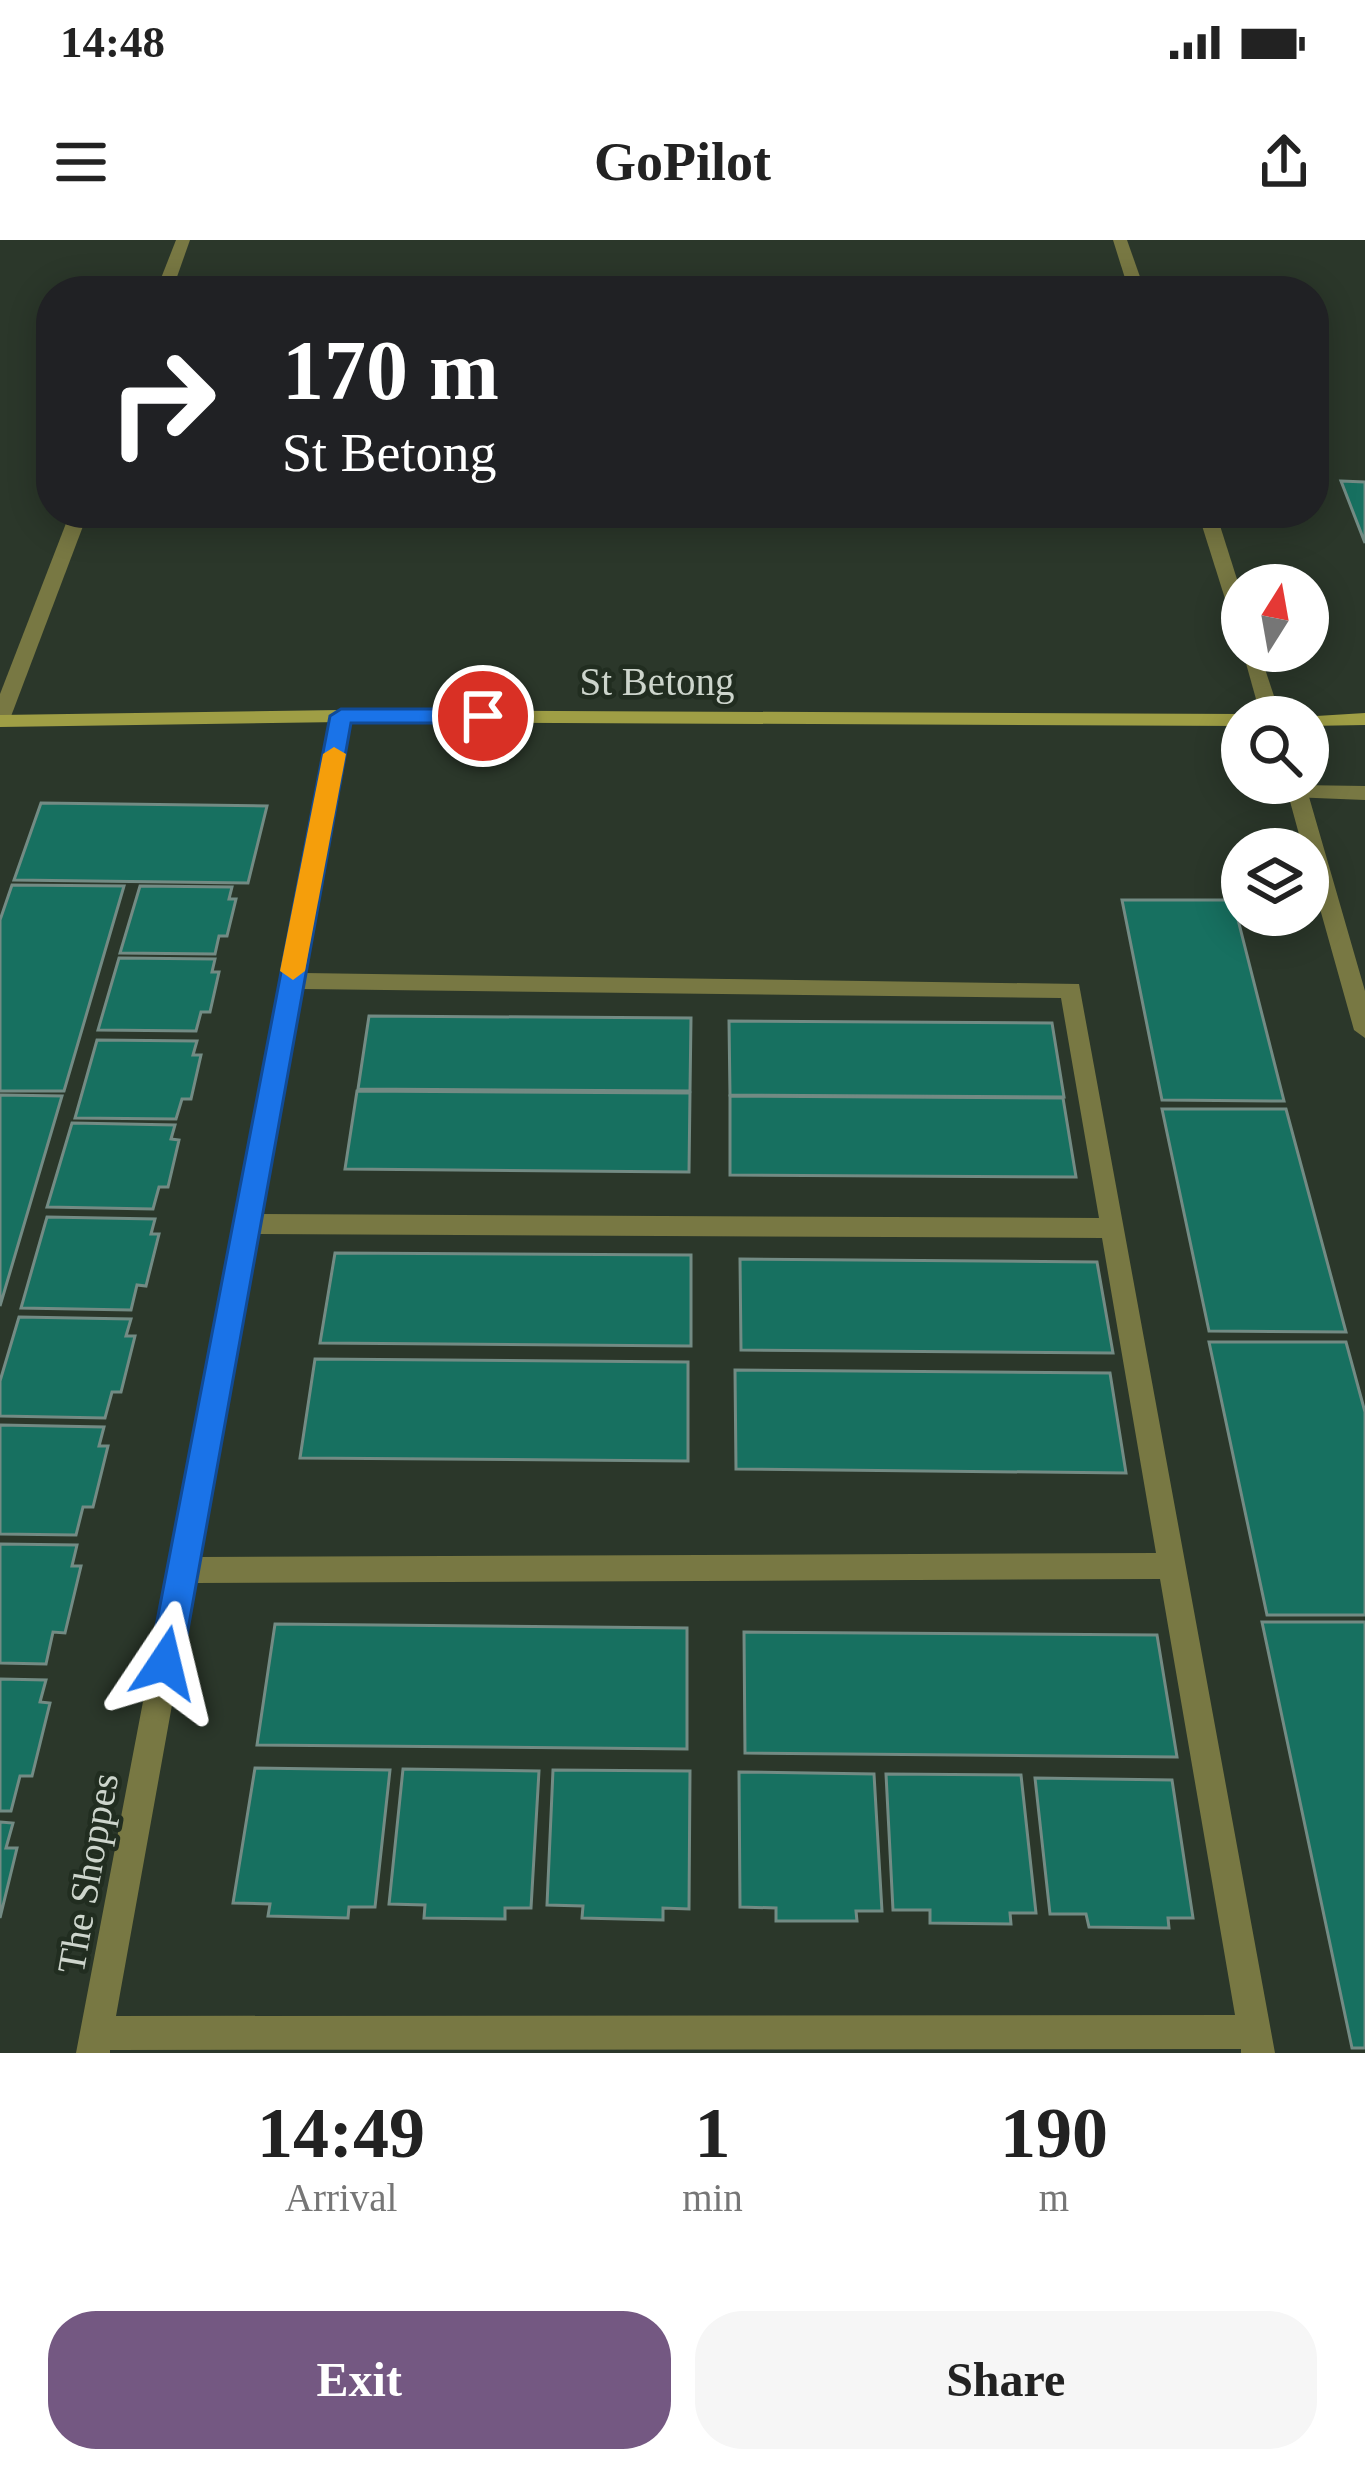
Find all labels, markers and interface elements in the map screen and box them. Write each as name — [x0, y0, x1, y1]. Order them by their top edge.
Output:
text: 14:48 — [60, 17, 165, 67]
icon: menu — [48, 129, 114, 195]
icon: share — [1251, 129, 1317, 195]
text: GoPilot — [594, 132, 771, 192]
icon: right — [84, 324, 240, 480]
text: 170 m — [282, 324, 499, 417]
text: St Betong — [282, 423, 497, 483]
north arrow — [1221, 564, 1329, 672]
map controls — [1221, 564, 1329, 936]
street label: St Betong — [580, 660, 734, 704]
pin — [432, 665, 534, 767]
icon: arrive — [450, 683, 516, 749]
button: search — [1221, 696, 1329, 804]
button: layers — [1221, 828, 1329, 936]
position arrow — [102, 1600, 228, 1726]
street label: The Shoppes — [49, 1770, 127, 1977]
text: 14:49 — [257, 2093, 425, 2173]
text: 1 — [694, 2093, 730, 2173]
text: 190 — [1000, 2093, 1108, 2173]
text: Arrival — [285, 2176, 397, 2219]
text: min — [682, 2176, 743, 2219]
text: m — [1039, 2176, 1069, 2219]
button: Exit — [48, 2311, 671, 2449]
button: Share — [695, 2311, 1317, 2449]

